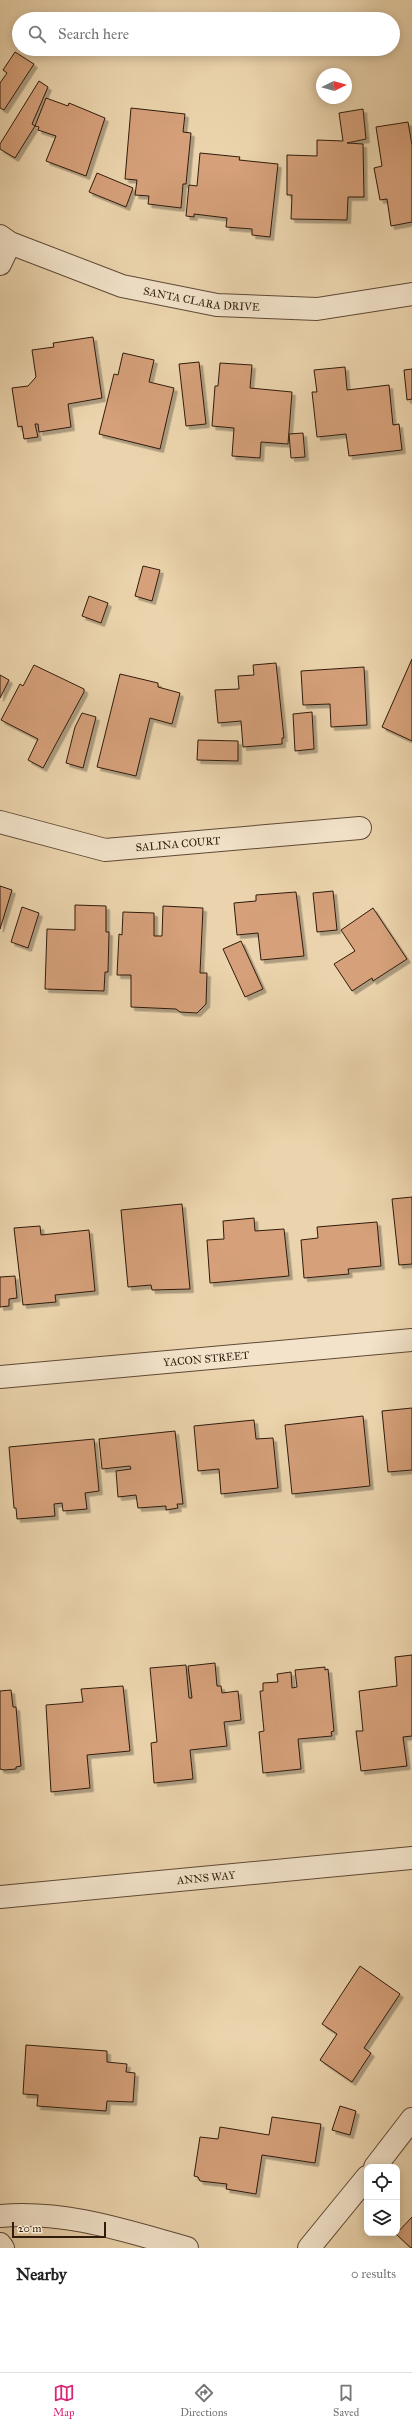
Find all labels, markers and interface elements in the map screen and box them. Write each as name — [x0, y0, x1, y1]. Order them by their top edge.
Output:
search box — [12, 12, 400, 56]
icon: search — [26, 23, 48, 45]
text: Search here — [58, 25, 129, 43]
north arrow — [316, 68, 352, 104]
street label: SANTA CLARA DRIVE — [142, 284, 260, 313]
street label: SALINA COURT — [135, 834, 222, 854]
street label: YACON STREET — [163, 1348, 250, 1369]
street label: ANNS WAY — [175, 1868, 237, 1887]
map controls — [364, 2164, 400, 2236]
button: locate — [364, 2164, 400, 2200]
button: layers — [364, 2200, 400, 2236]
scale bar — [12, 2220, 106, 2239]
text: 20 m — [18, 2222, 41, 2235]
text: Nearby — [16, 2264, 67, 2285]
text: 0 results — [351, 2266, 396, 2282]
tab: Map — [53, 2382, 75, 2419]
tab: Directions — [180, 2382, 228, 2419]
tab: Saved — [333, 2382, 359, 2419]

